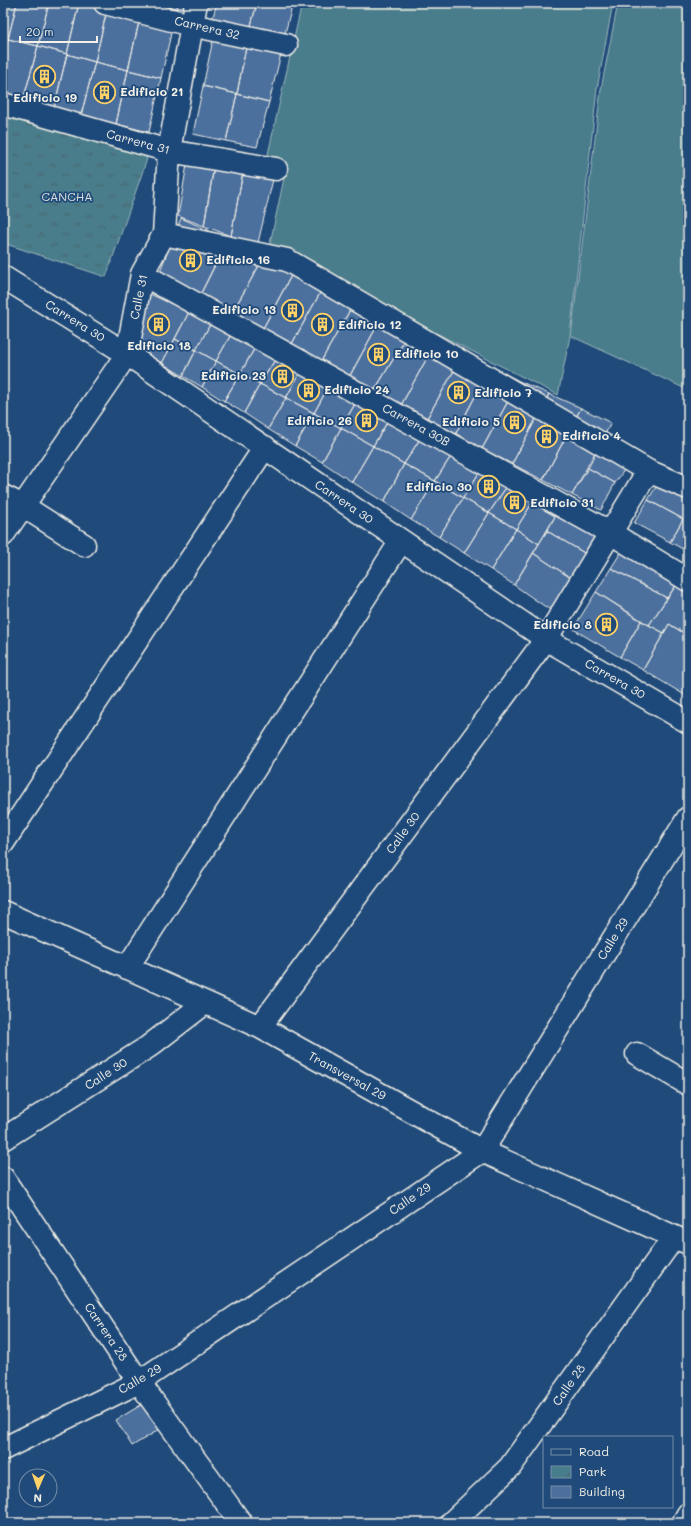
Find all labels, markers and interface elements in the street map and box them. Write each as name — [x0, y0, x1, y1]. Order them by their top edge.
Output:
street label: Carrera 32 — [173, 12, 241, 42]
scale bar — [20, 18, 97, 44]
text: 20 m — [26, 23, 54, 39]
building icon: Edificio 19 — [32, 64, 58, 90]
building icon: Edificio 21 — [92, 79, 118, 105]
place label: Edificio 21 — [120, 83, 183, 99]
place label: Edificio 19 — [13, 89, 77, 105]
street label: Carrera 31 — [105, 125, 172, 157]
park label: CANCHA — [41, 188, 93, 204]
building icon: Edificio 16 — [178, 247, 204, 273]
place label: Edificio 16 — [206, 251, 270, 267]
street label: Calle 31 — [125, 273, 151, 321]
street label: Carrera 30 — [43, 296, 109, 345]
building icon: Edificio 13 — [279, 297, 305, 323]
place label: Edificio 13 — [212, 301, 276, 317]
building icon: Edificio 18 — [146, 312, 172, 338]
building icon: Edificio 12 — [309, 312, 335, 338]
place label: Edificio 12 — [338, 316, 402, 332]
place label: Edificio 18 — [127, 337, 192, 353]
building icon: Edificio 10 — [366, 341, 392, 367]
place label: Edificio 10 — [394, 345, 459, 361]
building icon: Edificio 23 — [269, 363, 295, 389]
place label: Edificio 23 — [201, 367, 266, 383]
building icon: Edificio 24 — [295, 377, 321, 403]
building icon: Edificio 7 — [446, 380, 472, 406]
place label: Edificio 24 — [324, 381, 390, 397]
place label: Edificio 7 — [474, 384, 532, 400]
street label: Carrera 30B — [380, 399, 453, 449]
building icon: Edificio 26 — [354, 408, 380, 434]
building icon: Edificio 5 — [502, 409, 528, 435]
place label: Edificio 26 — [287, 412, 352, 428]
place label: Edificio 5 — [442, 413, 500, 429]
building icon: Edificio 4 — [533, 423, 559, 449]
place label: Edificio 4 — [562, 427, 621, 443]
building icon: Edificio 30 — [475, 474, 501, 500]
street label: Carrera 30 — [312, 476, 377, 527]
place label: Edificio 30 — [406, 478, 472, 494]
building icon: Edificio 31 — [501, 490, 527, 516]
place label: Edificio 31 — [530, 494, 594, 510]
building icon: Edificio 8 — [594, 612, 620, 638]
place label: Edificio 8 — [533, 616, 593, 632]
street label: Carrera 30 — [582, 654, 649, 702]
street label: Calle 30 — [382, 808, 423, 856]
street label: Calle 29 — [593, 914, 631, 963]
street label: Transversal 29 — [306, 1047, 389, 1103]
street label: Calle 30 — [81, 1053, 130, 1093]
street label: Calle 29 — [385, 1178, 433, 1218]
street label: Carrera 28 — [82, 1299, 132, 1364]
street label: Calle 29 — [115, 1359, 164, 1397]
street label: Calle 28 — [548, 1360, 588, 1408]
legend — [543, 1436, 673, 1508]
text: Road — [579, 1443, 609, 1459]
text: Park — [579, 1463, 606, 1479]
north arrow — [18, 1468, 58, 1508]
text: Building — [579, 1483, 625, 1499]
text: N — [33, 1491, 42, 1506]

